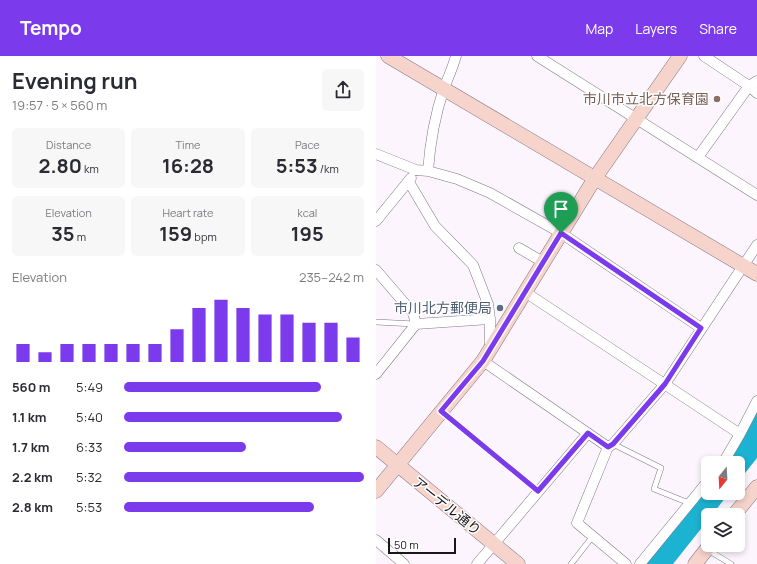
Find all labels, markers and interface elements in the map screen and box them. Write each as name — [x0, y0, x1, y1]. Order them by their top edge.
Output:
text: Tempo — [20, 15, 82, 41]
text: Map — [585, 19, 613, 38]
text: Layers — [635, 19, 677, 38]
text: Share — [699, 19, 737, 38]
text: Evening run — [12, 66, 137, 96]
button: share — [322, 69, 364, 111]
place label: 市川市立北方保育園 — [583, 89, 709, 108]
marker: 市川市立北方保育園 — [712, 94, 722, 104]
text: 19:57 · 5 × 560 m — [12, 96, 107, 114]
text: Distance — [46, 137, 91, 152]
text: Time — [176, 137, 200, 152]
text: Pace — [295, 137, 320, 152]
text: 2.80 — [38, 152, 82, 179]
text: 16:28 — [162, 152, 214, 179]
text: 5:53 — [276, 152, 318, 179]
text: km — [82, 161, 99, 176]
text: /km — [318, 161, 339, 176]
pin — [544, 192, 578, 233]
icon: arrive — [550, 198, 572, 220]
text: Elevation — [45, 205, 92, 220]
text: Heart rate — [162, 205, 214, 220]
text: kcal — [297, 205, 317, 220]
text: 35 — [51, 220, 75, 247]
text: 159 — [159, 220, 192, 247]
text: 195 — [291, 220, 324, 247]
text: m — [75, 229, 86, 244]
text: bpm — [192, 229, 217, 244]
text: Elevation — [12, 268, 67, 286]
text: 235–242 m — [299, 268, 364, 286]
place label: 市川北方郵便局 — [394, 298, 492, 317]
marker: 市川北方郵便局 — [495, 303, 505, 313]
text: 560 m — [12, 378, 51, 396]
text: 5:49 — [76, 378, 103, 396]
text: 1.1 km — [12, 408, 47, 426]
text: 5:40 — [76, 408, 103, 426]
text: 1.7 km — [12, 438, 49, 456]
text: 6:33 — [76, 438, 102, 456]
north arrow — [701, 456, 745, 500]
map controls — [701, 456, 745, 552]
text: 2.2 km — [12, 468, 53, 486]
text: 5:32 — [76, 468, 102, 486]
street label: アーデル通り — [409, 472, 486, 539]
text: 2.8 km — [12, 498, 53, 516]
text: 5:53 — [76, 498, 102, 516]
button: layers — [701, 508, 745, 552]
scale bar — [388, 536, 456, 555]
text: 50 m — [394, 537, 419, 552]

